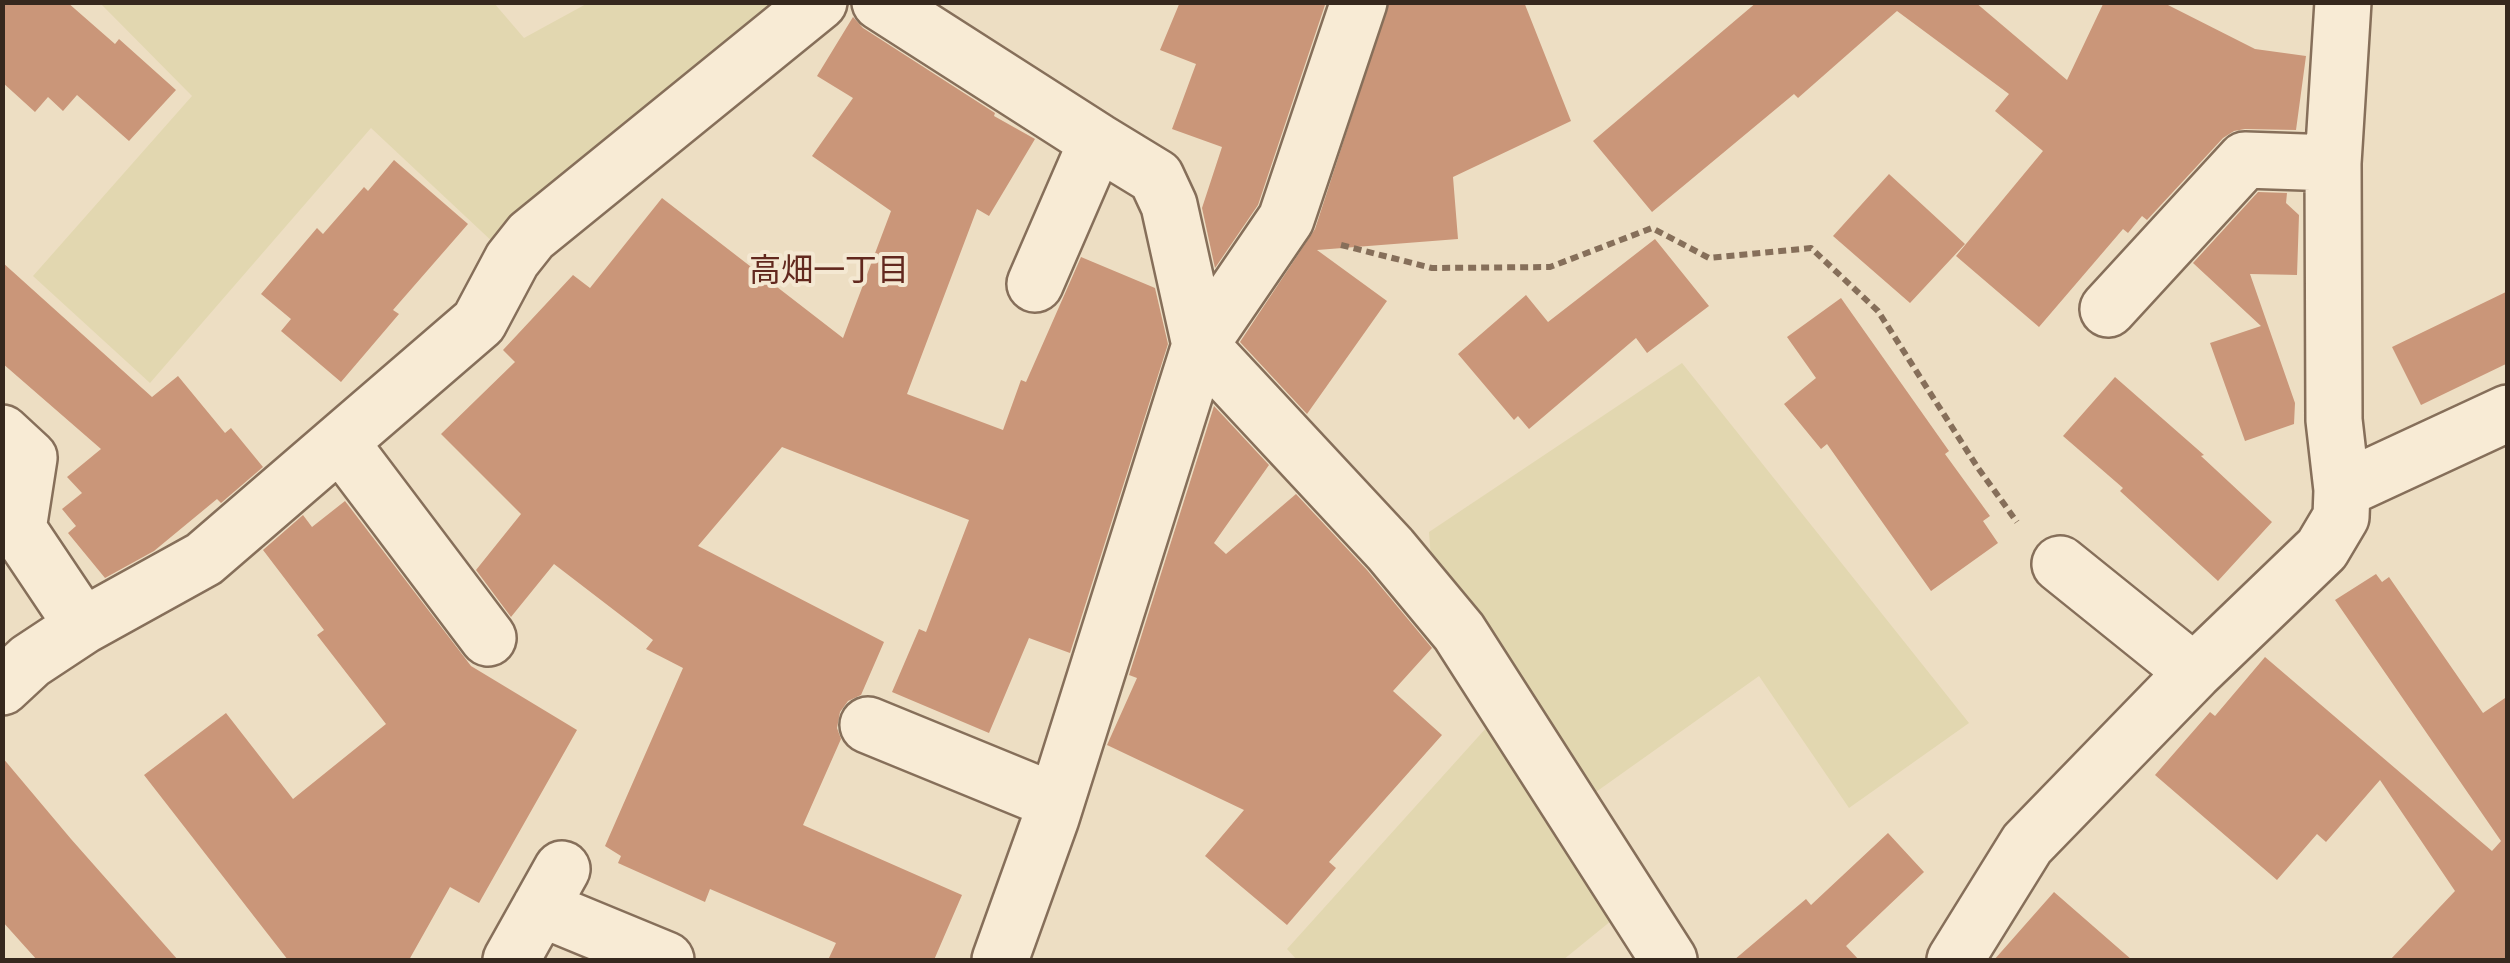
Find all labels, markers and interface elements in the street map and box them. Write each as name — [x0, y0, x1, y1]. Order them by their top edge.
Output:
district label: 高畑一丁目 — [749, 256, 909, 294]

